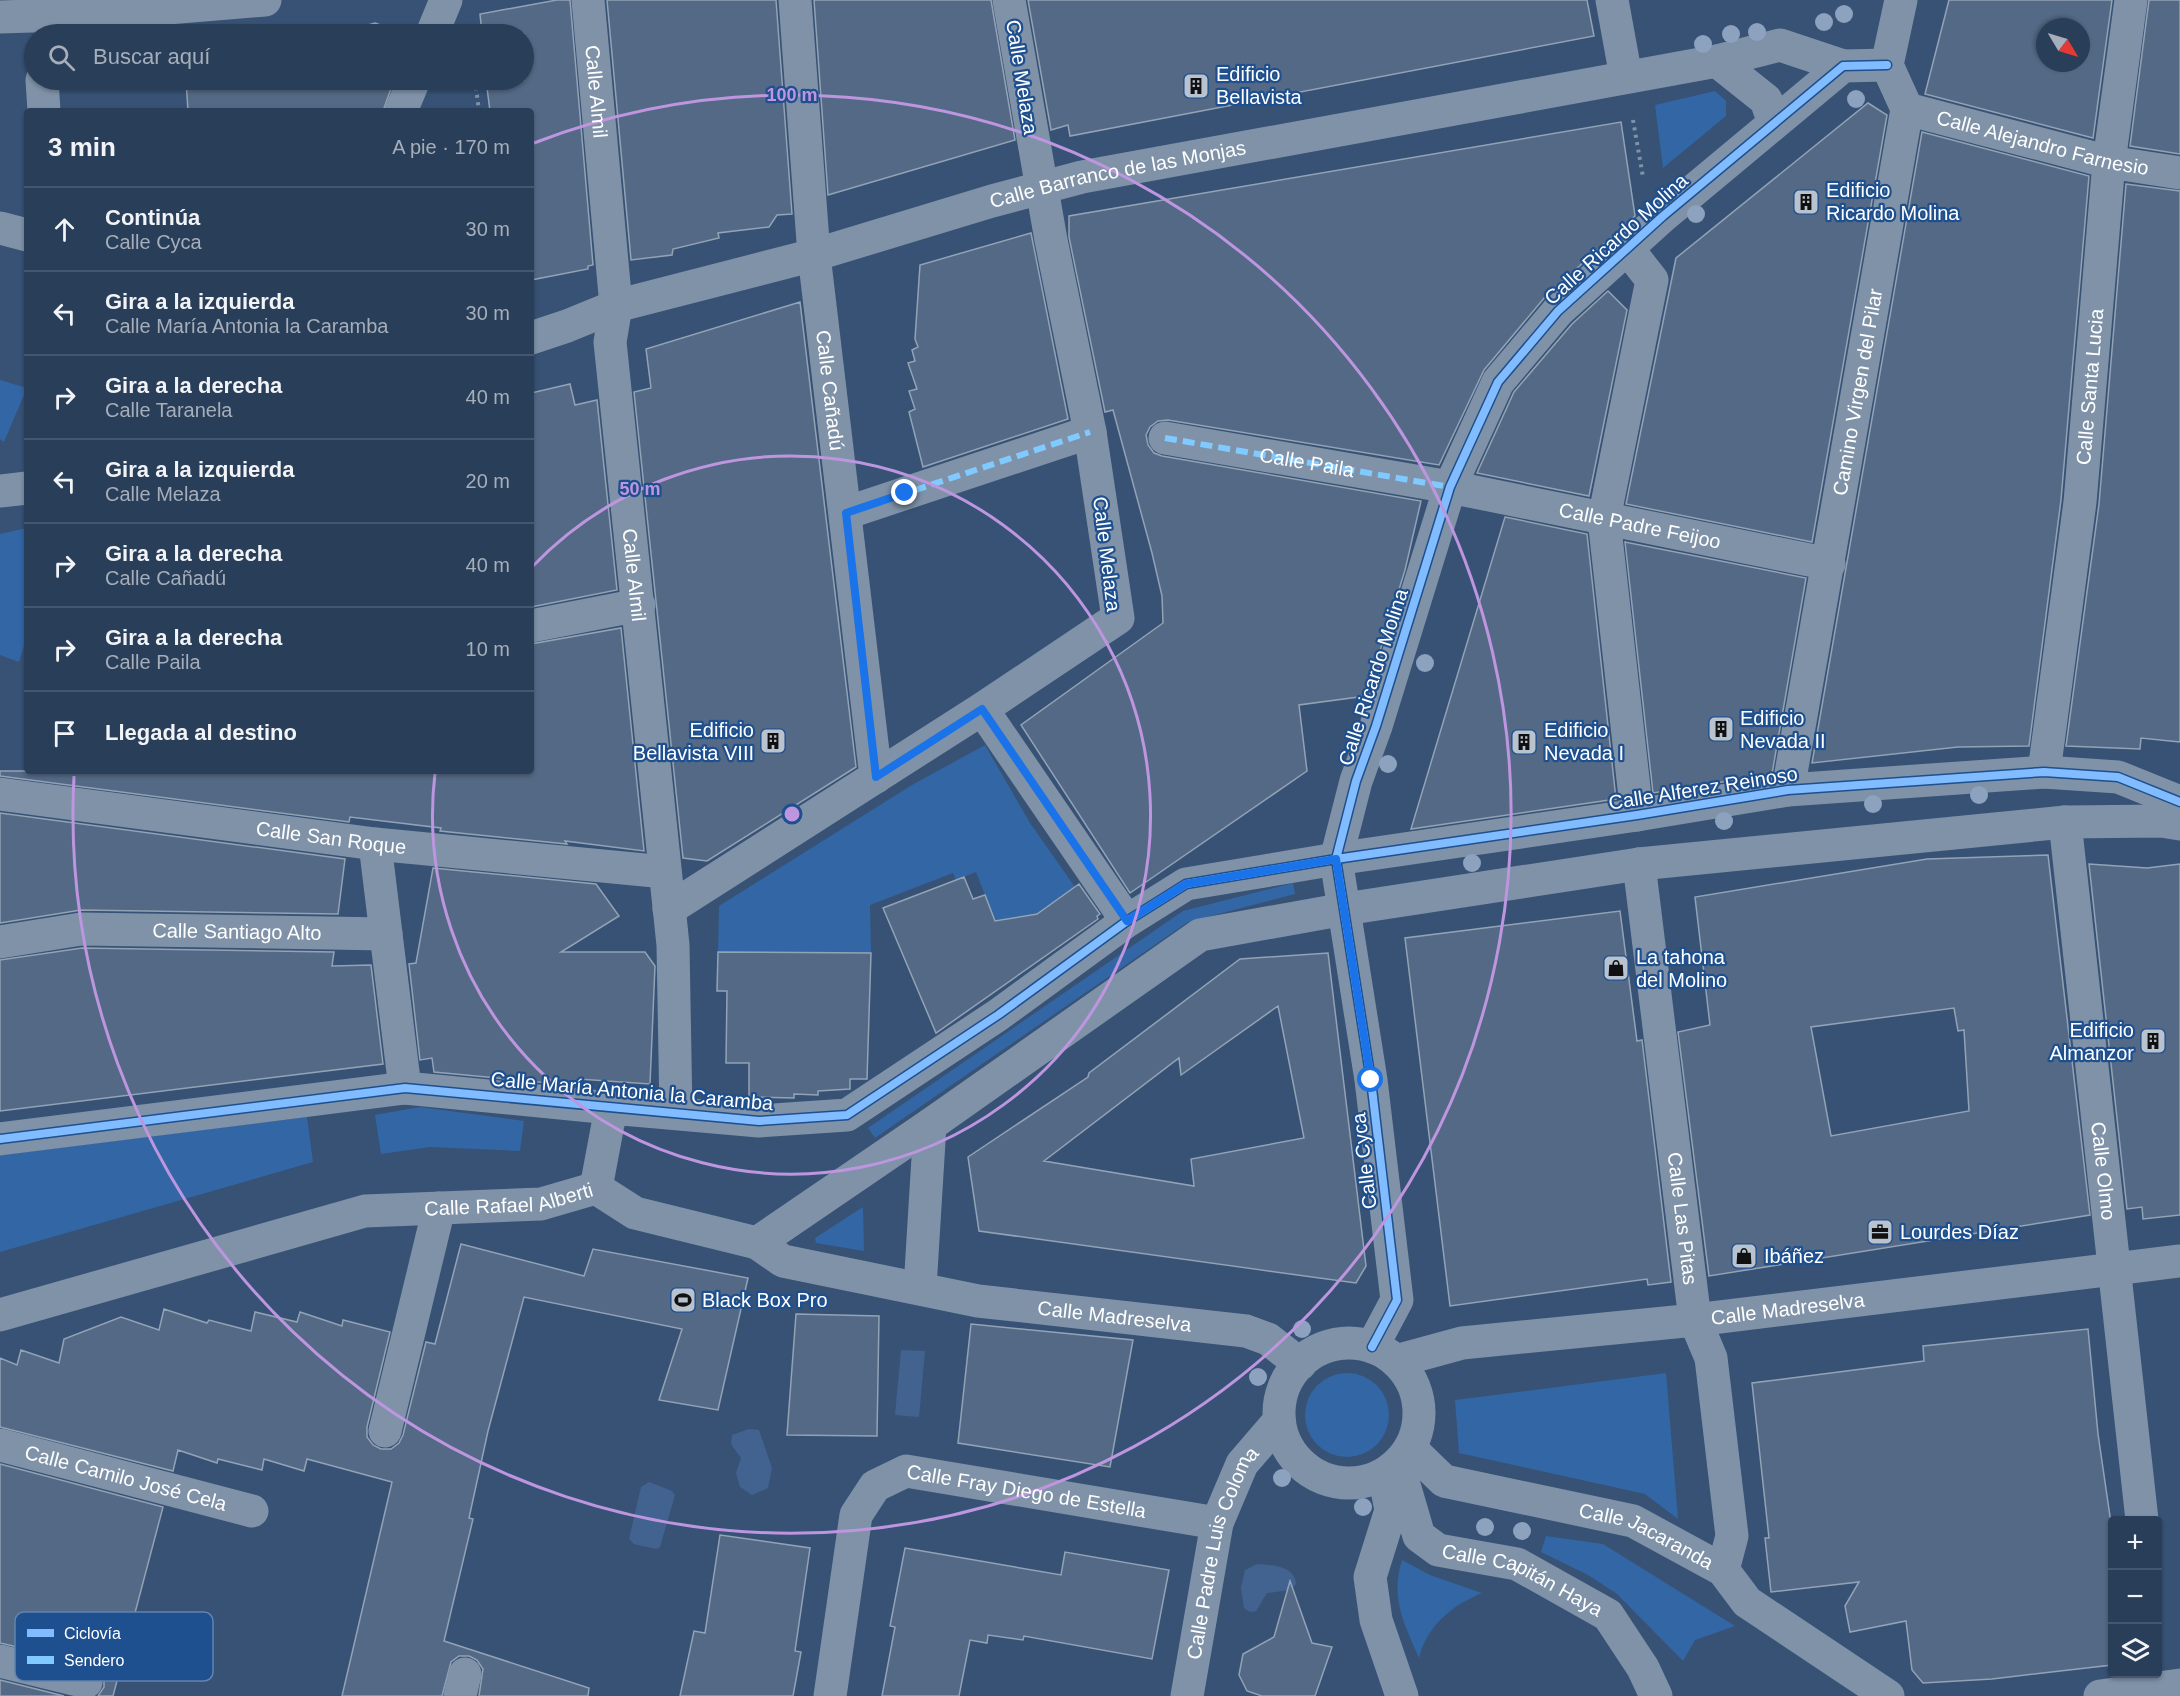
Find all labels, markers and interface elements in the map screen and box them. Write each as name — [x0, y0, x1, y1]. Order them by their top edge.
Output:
street label: Calle Melaza — [1002, 18, 1042, 137]
north arrow — [2036, 18, 2090, 72]
search box — [24, 24, 534, 90]
icon: search — [45, 41, 78, 74]
text: Buscar aquí — [93, 44, 210, 69]
street label: Calle Almil — [581, 44, 612, 139]
place label: Edificio Bellavista — [1216, 63, 1302, 108]
building icon: Edificio Bellavista — [1181, 71, 1211, 101]
text: 100 m — [766, 85, 818, 105]
street label: Calle Alejandro Farnesio — [1934, 106, 2150, 179]
text: 3 min — [48, 132, 116, 162]
text: A pie · 170 m — [392, 136, 510, 158]
street label: Calle Barranco de las Monjas — [987, 136, 1247, 212]
street label: Calle Ricardo Molina — [1540, 169, 1693, 309]
place label: Edificio Ricardo Molina — [1826, 179, 1960, 224]
building icon: Edificio Ricardo Molina — [1791, 187, 1821, 217]
text: Continúa — [105, 205, 200, 230]
icon: ahead — [48, 213, 81, 246]
text: 30 m — [466, 218, 510, 240]
text: Calle Cyca — [105, 231, 202, 253]
street label: Camino Virgen del Pilar — [1829, 286, 1886, 497]
text: Gira a la izquierda — [105, 289, 295, 314]
icon: left — [48, 297, 81, 330]
text: 30 m — [466, 302, 510, 324]
street label: Calle Santa Lucia — [2072, 307, 2108, 466]
text: Calle María Antonia la Caramba — [105, 315, 388, 337]
street label: Calle Cañadú — [812, 329, 848, 452]
text: Gira a la derecha — [105, 373, 282, 398]
icon: right — [48, 381, 81, 414]
text: 40 m — [466, 386, 510, 408]
text: Calle Taranela — [105, 399, 233, 421]
street label: Calle Paila — [1258, 443, 1357, 481]
text: Gira a la izquierda — [105, 457, 295, 482]
icon: left — [48, 465, 81, 498]
text: 20 m — [466, 470, 510, 492]
text: 50 m — [619, 479, 661, 499]
route end — [891, 479, 917, 505]
text: Calle Melaza — [105, 483, 221, 505]
street label: Calle Melaza — [1089, 495, 1125, 614]
street label: Calle Padre Feijoo — [1557, 498, 1723, 553]
street label: Calle Almil — [619, 527, 650, 623]
text: Gira a la derecha — [105, 541, 282, 566]
icon: right — [48, 549, 81, 582]
text: 40 m — [466, 554, 510, 576]
text: Calle Cañadú — [105, 567, 226, 589]
street label: Calle Ricardo Molina — [1334, 585, 1412, 768]
text: Gira a la derecha — [105, 625, 282, 650]
icon: right — [48, 633, 81, 666]
text: 10 m — [466, 638, 510, 660]
text: Calle Paila — [105, 651, 201, 673]
place label: Edificio Nevada II — [1740, 707, 1826, 752]
building icon: Edificio Nevada II — [1706, 714, 1736, 744]
icon: arrive — [48, 717, 81, 750]
place label: Edificio Bellavista VIII — [633, 719, 754, 764]
place label: Edificio Nevada I — [1544, 719, 1624, 764]
text: Llegada al destino — [105, 720, 297, 745]
building icon: Edificio Bellavista VIII — [758, 726, 788, 756]
building icon: Edificio Nevada I — [1509, 727, 1539, 757]
street label: Calle Alferez Reinoso — [1607, 762, 1799, 814]
centre of rings — [782, 804, 802, 824]
street label: Calle San Roque — [255, 817, 407, 858]
street label: Calle Santiago Alto — [152, 919, 322, 944]
place label: La tahona del Molino — [1636, 946, 1727, 991]
shop icon: La tahona del Molino — [1601, 953, 1631, 983]
place label: Edificio Almanzor — [2050, 1019, 2134, 1064]
building icon: Edificio Almanzor — [2138, 1026, 2168, 1056]
route start — [1357, 1066, 1383, 1092]
street label: Calle María Antonia la Caramba — [490, 1068, 775, 1114]
street label: Calle Cyca — [1347, 1111, 1381, 1210]
street label: Calle Olmo — [2087, 1120, 2120, 1221]
street label: Calle Las Pitas — [1663, 1151, 1702, 1286]
street label: Calle Rafael Alberti — [424, 1179, 595, 1220]
office icon: Lourdes Díaz — [1865, 1217, 1895, 1247]
place label: Lourdes Díaz — [1900, 1221, 2019, 1243]
shop icon: Ibáñez — [1729, 1241, 1759, 1271]
place label: Ibáñez — [1764, 1245, 1824, 1267]
sports icon: Black Box Pro — [668, 1285, 698, 1315]
street label: Calle Madreselva — [1710, 1288, 1867, 1329]
place label: Black Box Pro — [702, 1289, 828, 1311]
street label: Calle Madreselva — [1036, 1297, 1193, 1336]
street label: Calle Camilo José Cela — [22, 1441, 230, 1515]
street label: Calle Padre Luis Coloma — [1183, 1442, 1263, 1661]
street label: Calle Fray Diego de Estella — [905, 1460, 1149, 1522]
street label: Calle Jacaranda — [1577, 1499, 1718, 1574]
map controls — [2108, 1516, 2162, 1678]
button: + — [2108, 1516, 2162, 1570]
street label: Calle Capitán Haya — [1440, 1540, 1607, 1621]
button: − — [2108, 1570, 2162, 1624]
legend — [15, 1612, 213, 1681]
button: layers — [2108, 1624, 2162, 1678]
text: Ciclovía — [64, 1625, 121, 1642]
text: Sendero — [64, 1652, 125, 1669]

